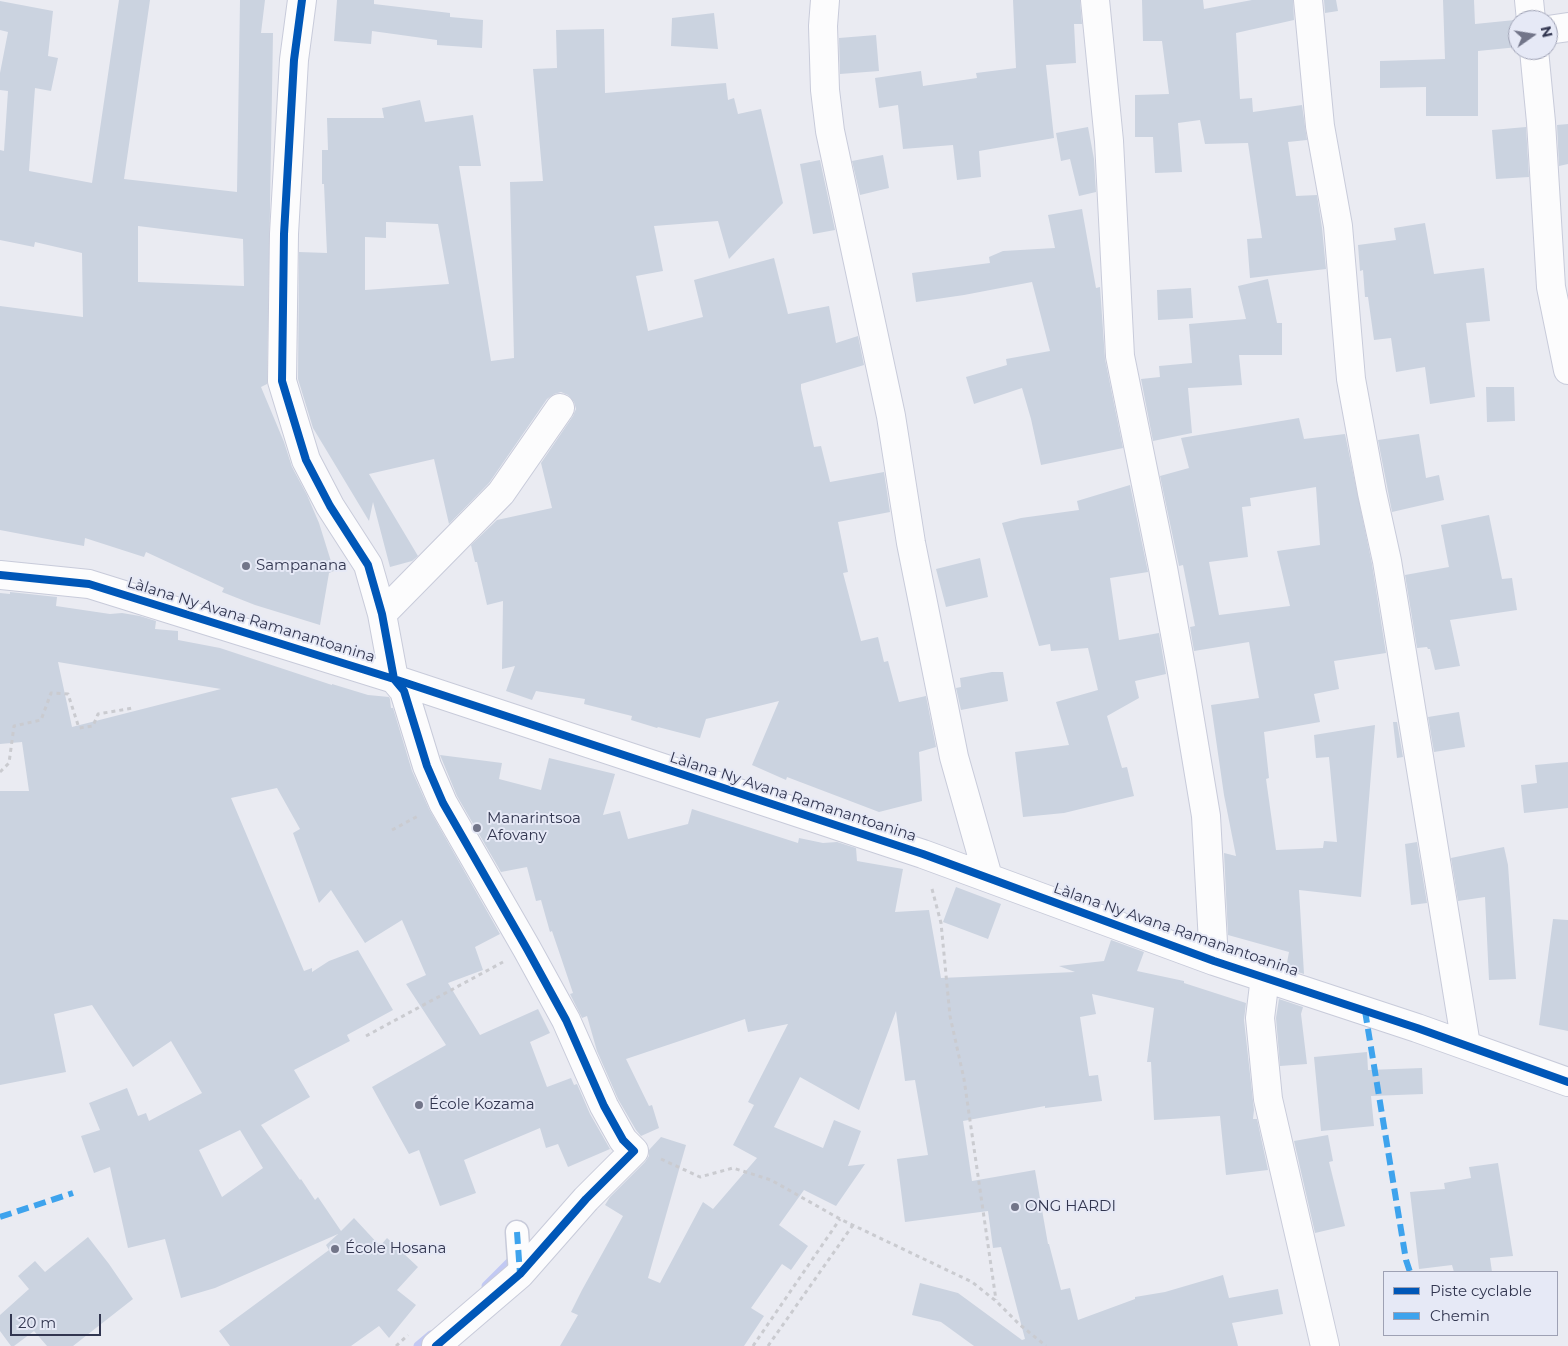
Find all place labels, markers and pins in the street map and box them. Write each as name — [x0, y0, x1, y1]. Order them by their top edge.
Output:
place label: Sampanana — [256, 557, 347, 575]
marker: Sampanana — [240, 560, 252, 572]
place label: Manarintsoa Afovany — [487, 810, 581, 845]
marker: Manarintsoa Afovany — [471, 822, 483, 834]
place label: École Kozama — [429, 1096, 535, 1114]
marker: École Kozama — [413, 1099, 425, 1111]
place label: ONG HARDI — [1025, 1198, 1116, 1216]
marker: ONG HARDI — [1009, 1201, 1021, 1213]
place label: École Hosana — [345, 1240, 446, 1258]
marker: École Hosana — [329, 1243, 341, 1255]

